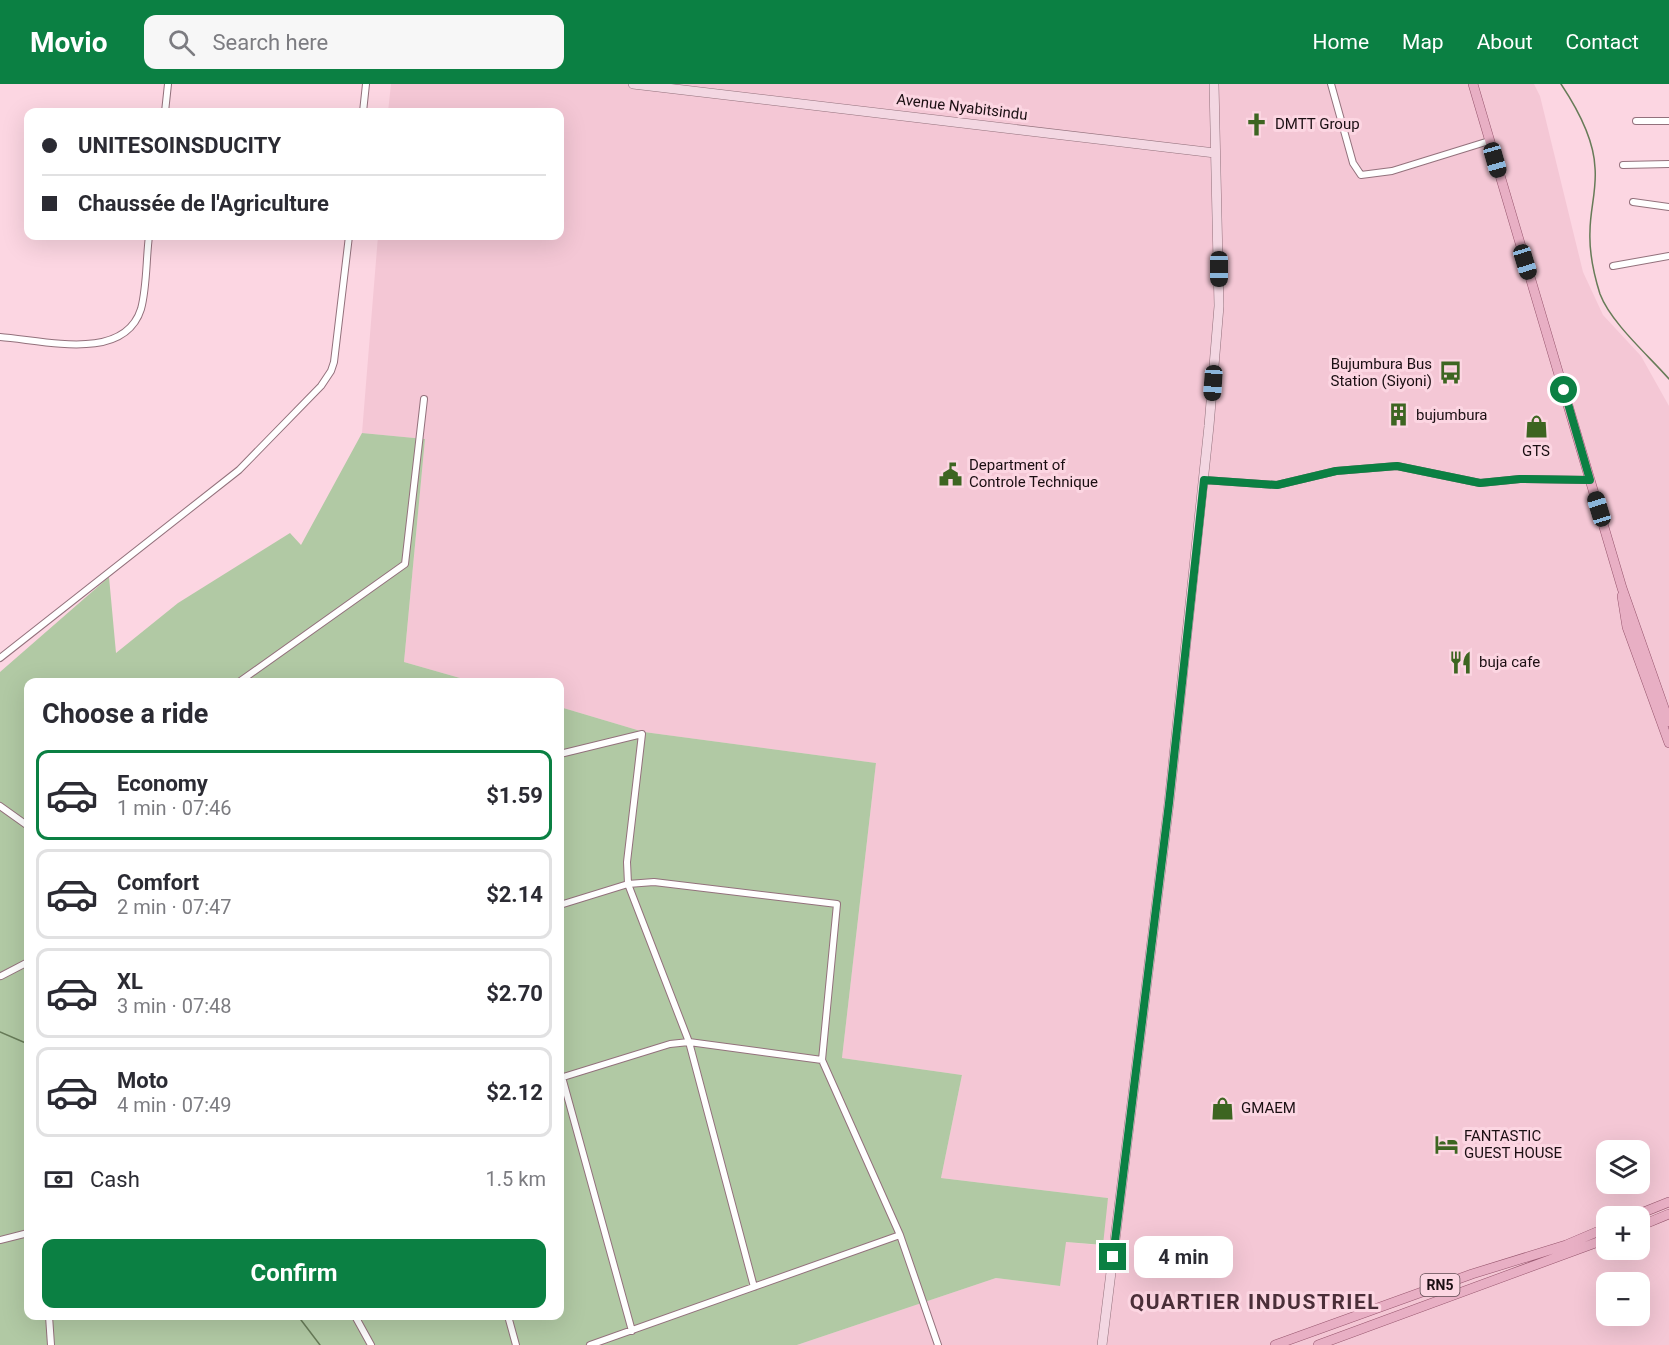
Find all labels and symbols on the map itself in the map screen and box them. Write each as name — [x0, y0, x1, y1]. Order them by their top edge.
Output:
street label: Avenue Nyabitsindu — [895, 90, 1029, 124]
church icon: DMTT Group — [1244, 111, 1270, 137]
place label: DMTT Group — [1275, 115, 1360, 133]
car — [1481, 140, 1509, 180]
car — [1511, 242, 1539, 282]
car — [1210, 251, 1228, 287]
place label: Bujumbura Bus Station (Siyoni) — [1331, 355, 1432, 390]
bus stop icon: Bujumbura Bus Station (Siyoni) — [1437, 360, 1463, 386]
car — [1203, 364, 1223, 402]
route start — [1550, 376, 1577, 403]
building icon: bujumbura — [1385, 402, 1411, 428]
place label: bujumbura — [1416, 406, 1487, 424]
shop icon: GTS — [1523, 414, 1549, 440]
place label: GTS — [1522, 442, 1550, 460]
place label: Department of Controle Technique — [969, 456, 1098, 491]
public building icon: Department of Controle Technique — [938, 461, 964, 487]
car — [1585, 489, 1613, 529]
restaurant icon: buja cafe — [1448, 649, 1474, 675]
place label: buja cafe — [1479, 653, 1540, 671]
shop icon: GMAEM — [1210, 1095, 1236, 1121]
place label: GMAEM — [1241, 1099, 1296, 1117]
place label: FANTASTIC GUEST HOUSE — [1464, 1127, 1562, 1162]
hotel icon: FANTASTIC GUEST HOUSE — [1433, 1132, 1459, 1158]
callout: 4 min — [1134, 1236, 1233, 1278]
route end — [1099, 1243, 1126, 1270]
road number: RN5 — [1420, 1274, 1460, 1296]
district label: QUARTIER INDUSTRIEL — [1130, 1290, 1380, 1314]

